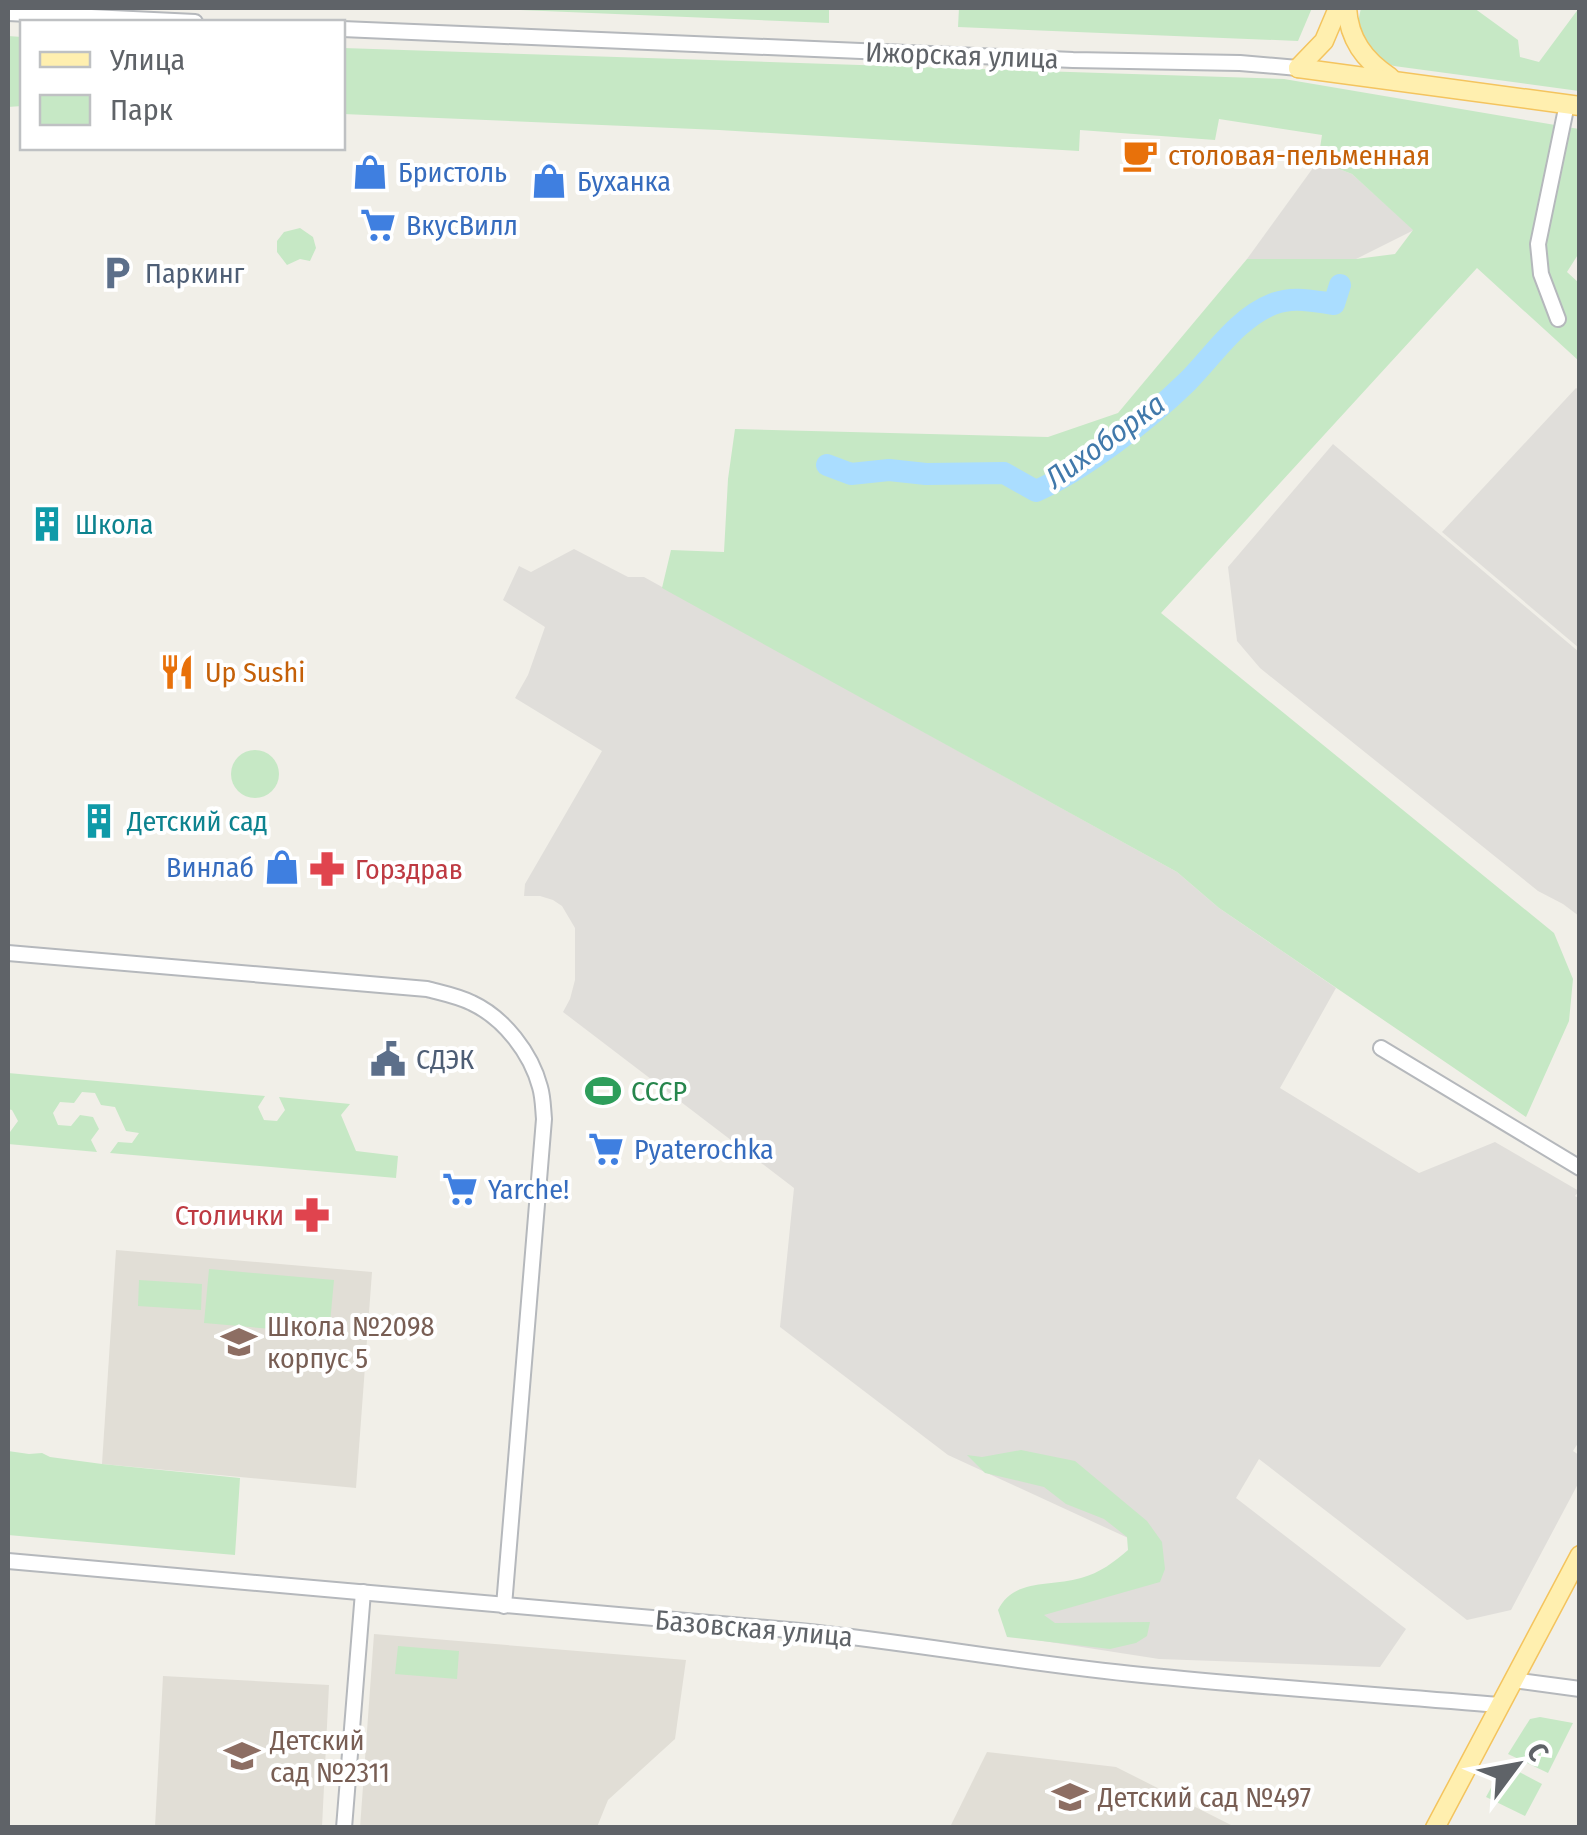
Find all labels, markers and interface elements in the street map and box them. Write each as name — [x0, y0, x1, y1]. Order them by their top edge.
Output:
legend — [20, 20, 345, 150]
street label: Ижорская улица — [865, 36, 1059, 75]
text: Улица — [109, 42, 185, 78]
text: Парк — [110, 92, 173, 128]
cafe icon: столовая-пельменная — [1121, 136, 1159, 174]
place label: столовая-пельменная — [1168, 139, 1430, 172]
shop icon: Бристоль — [351, 153, 389, 191]
place label: Бристоль — [398, 156, 507, 189]
shop icon: Буханка — [530, 162, 568, 200]
place label: Буханка — [577, 165, 671, 198]
supermarket icon: ВкусВилл — [359, 206, 397, 244]
place label: ВкусВилл — [406, 209, 518, 242]
parking icon: Паркинг — [98, 254, 136, 292]
place label: Паркинг — [145, 257, 245, 290]
water label: Лихоборка — [1037, 386, 1172, 497]
building icon: Школа — [28, 505, 66, 543]
place label: Школа — [75, 508, 154, 541]
restaurant icon: Up Sushi — [158, 653, 196, 691]
place label: Up Sushi — [205, 656, 305, 689]
building icon: Детский сад — [80, 802, 118, 840]
place label: Детский сад — [126, 805, 268, 838]
shop icon: Винлаб — [263, 848, 301, 886]
pharmacy icon: Горздрав — [308, 850, 346, 888]
place label: Винлаб — [166, 851, 254, 884]
place label: Горздрав — [355, 853, 463, 886]
public building icon: СДЭК — [369, 1040, 407, 1078]
place label: СДЭК — [416, 1043, 474, 1076]
sports icon: СССР — [584, 1072, 622, 1110]
place label: СССР — [631, 1075, 687, 1108]
supermarket icon: Pyaterochka — [587, 1130, 625, 1168]
place label: Pyaterochka — [634, 1133, 774, 1166]
supermarket icon: Yarche! — [441, 1170, 479, 1208]
place label: Yarche! — [488, 1173, 569, 1206]
pharmacy icon: Столички — [293, 1196, 331, 1234]
place label: Столички — [175, 1199, 284, 1232]
place label: Школа №2098 корпус 5 — [267, 1310, 435, 1375]
school or university icon: Школа №2098 корпус 5 — [220, 1323, 258, 1361]
street label: Базовская улица — [654, 1603, 854, 1654]
north arrow — [1467, 1715, 1567, 1815]
place label: Детский сад №2311 — [269, 1724, 390, 1789]
school or university icon: Детский сад №2311 — [223, 1737, 261, 1775]
text: С — [1520, 1737, 1556, 1767]
school or university icon: Детский сад №497 — [1051, 1778, 1089, 1816]
place label: Детский сад №497 — [1097, 1781, 1311, 1814]

